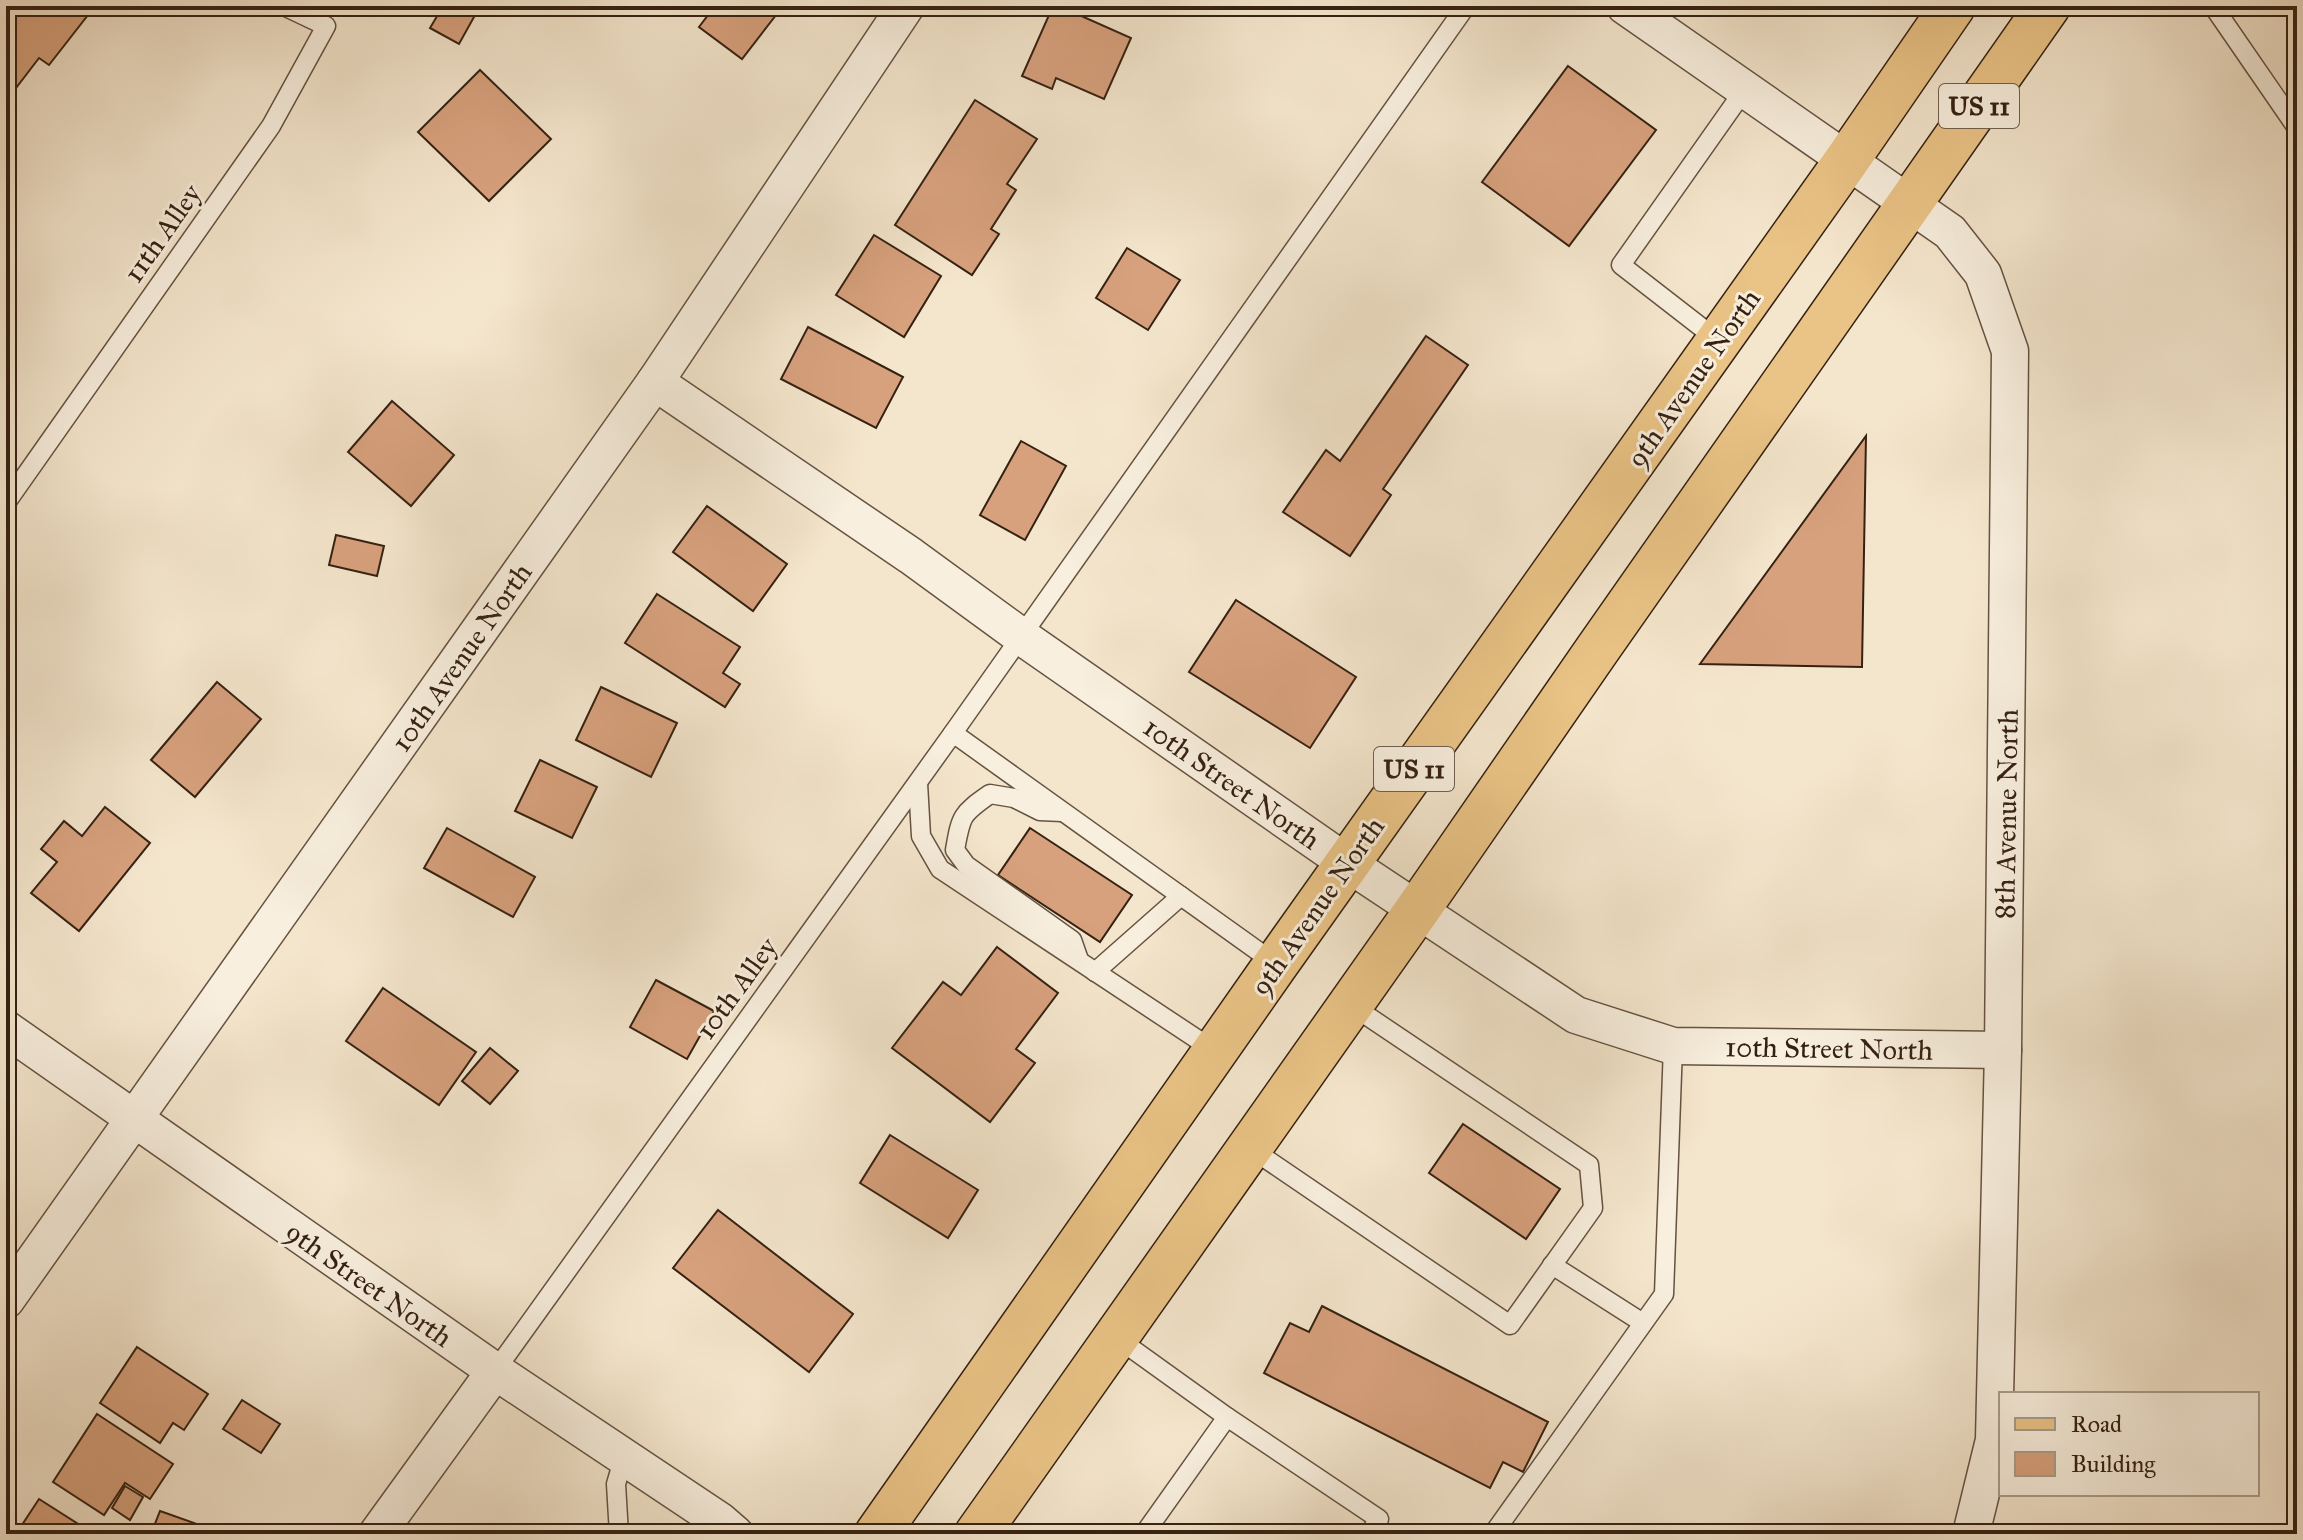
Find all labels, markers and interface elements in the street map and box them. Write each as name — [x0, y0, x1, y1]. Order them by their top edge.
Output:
road number: US 11 — [1939, 84, 2019, 128]
street label: 11th Alley — [116, 177, 209, 289]
street label: 9th Avenue North — [1619, 282, 1768, 474]
street label: 10th Avenue North — [383, 556, 540, 758]
street label: 8th Avenue North — [1987, 708, 2026, 919]
street label: 10th Street North — [1137, 709, 1327, 858]
road number: US 11 — [1374, 747, 1454, 791]
street label: 9th Avenue North — [1243, 810, 1392, 1002]
street label: 10th Alley — [688, 930, 786, 1046]
street label: 10th Street North — [1725, 1029, 1934, 1068]
street label: 9th Street North — [279, 1214, 459, 1355]
legend — [1999, 1392, 2259, 1496]
text: Road — [2071, 1409, 2122, 1439]
text: Building — [2071, 1449, 2156, 1479]

